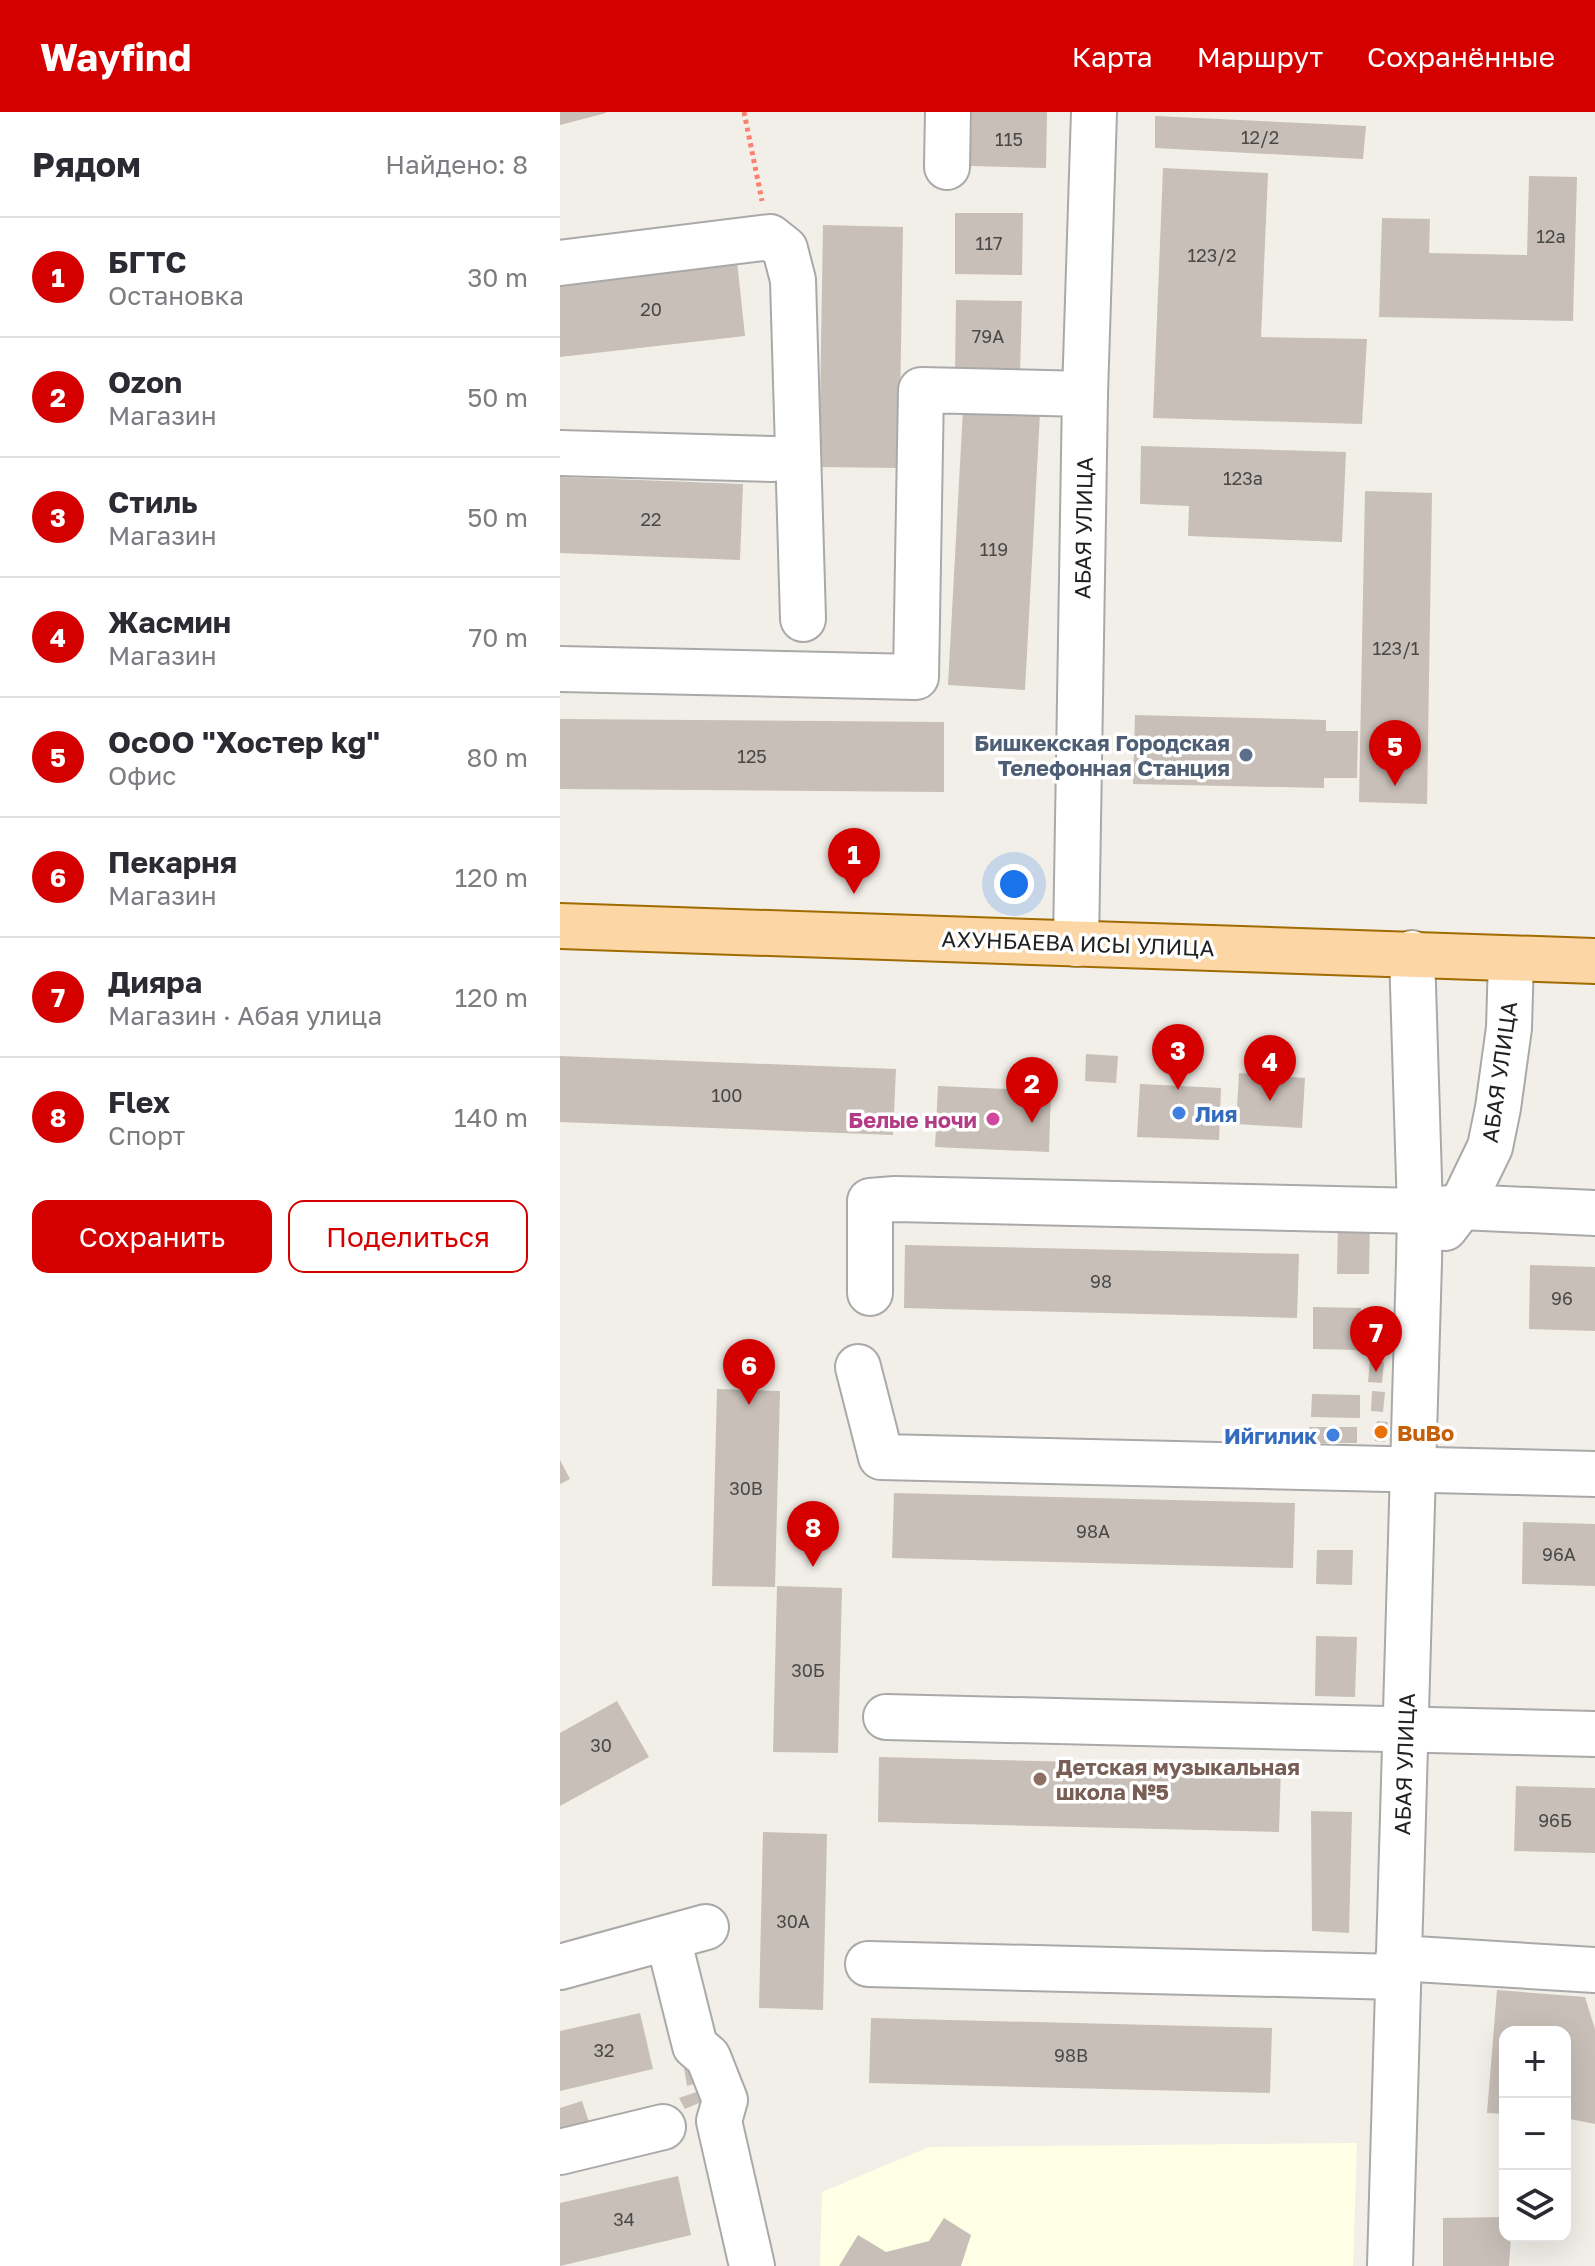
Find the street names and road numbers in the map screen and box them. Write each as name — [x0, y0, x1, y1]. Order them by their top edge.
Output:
street label: АБАЯ УЛИЦА — [1068, 456, 1098, 599]
street label: АХУНБАЕВА ИСЫ УЛИЦА — [941, 925, 1215, 961]
street label: АБАЯ УЛИЦА — [1476, 999, 1522, 1144]
street label: АБАЯ УЛИЦА — [1388, 1692, 1420, 1836]

